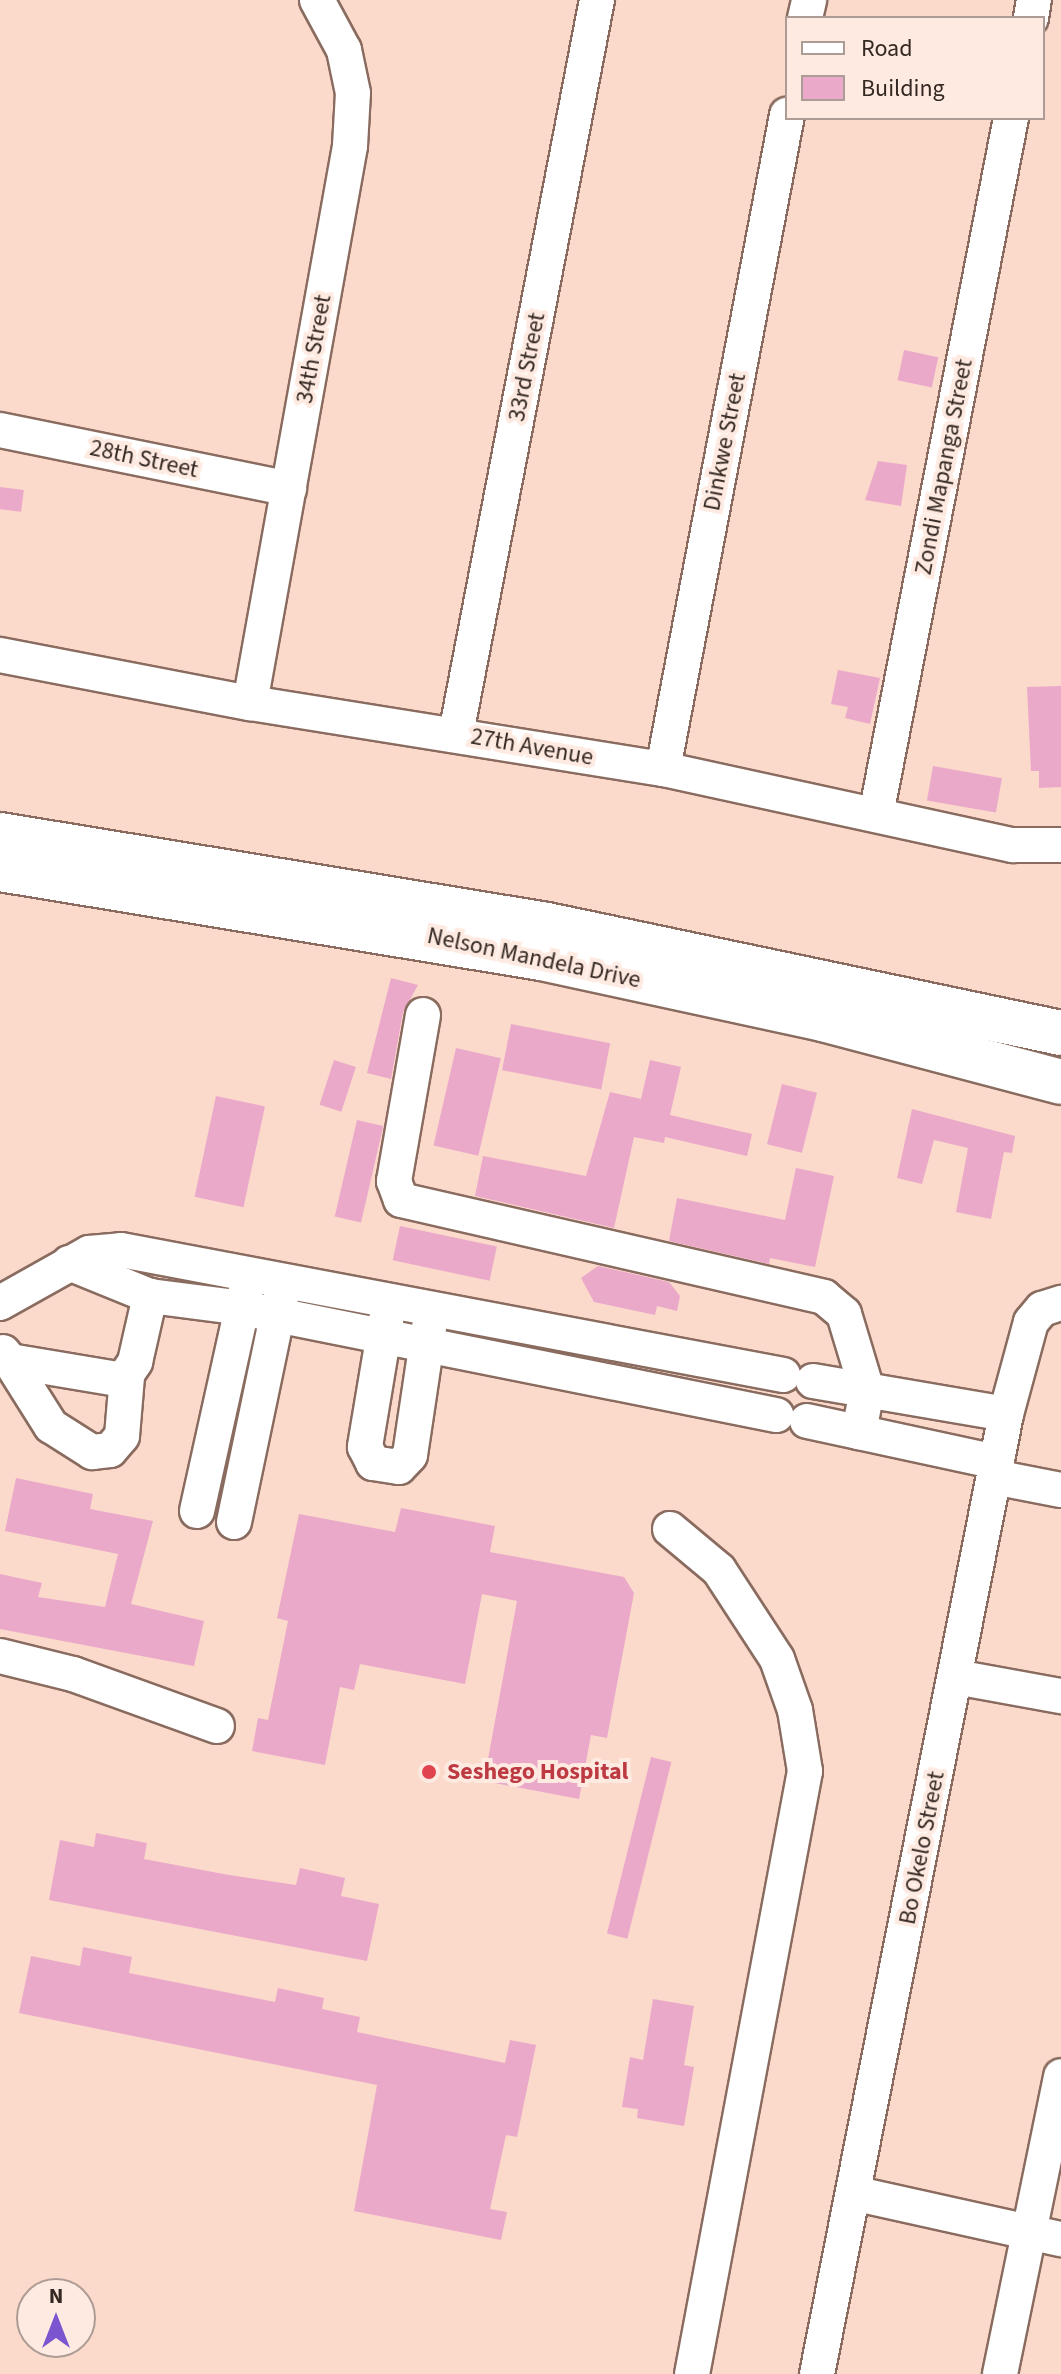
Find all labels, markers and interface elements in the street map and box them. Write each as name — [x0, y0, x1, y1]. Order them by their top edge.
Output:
legend — [785, 16, 1045, 120]
text: Road — [861, 31, 913, 66]
text: Building — [861, 71, 945, 106]
street label: 34th Street — [290, 292, 338, 406]
street label: 33rd Street — [502, 310, 552, 424]
street label: Zondi Mapanga Street — [909, 357, 979, 577]
street label: Dinkwe Street — [698, 371, 752, 513]
street label: 28th Street — [87, 433, 201, 485]
street label: 27th Avenue — [469, 722, 595, 772]
street label: Nelson Mandela Drive — [425, 921, 643, 995]
place label: Seshego Hospital — [447, 1758, 628, 1786]
marker: Seshego Hospital — [418, 1761, 440, 1783]
street label: Bo Okelo Street — [893, 1769, 951, 1927]
north arrow — [16, 2278, 96, 2358]
text: N — [49, 2280, 63, 2312]

